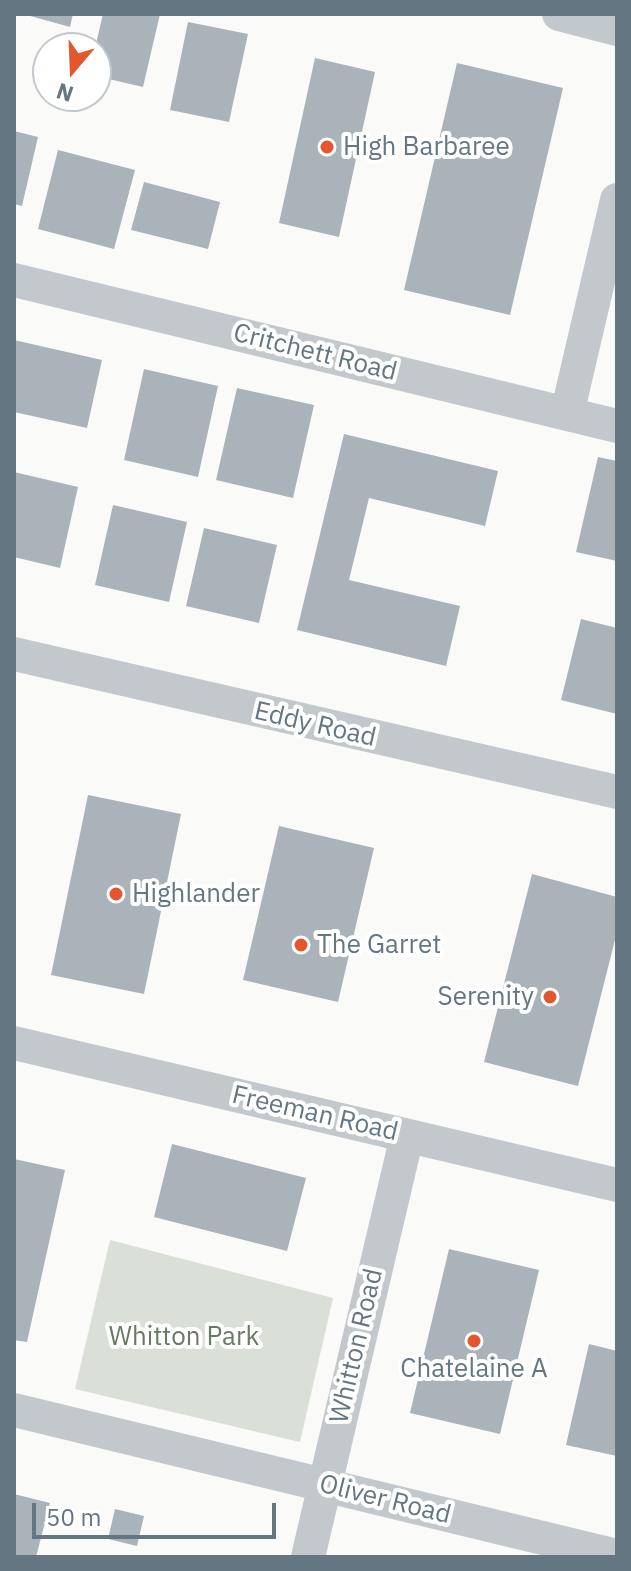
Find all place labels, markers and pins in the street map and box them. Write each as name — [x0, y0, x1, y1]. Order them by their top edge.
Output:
place label: High Barbaree — [343, 131, 510, 163]
marker: High Barbaree — [318, 138, 336, 156]
place label: Highlander — [132, 878, 260, 910]
marker: Highlander — [107, 885, 125, 903]
place label: The Garret — [317, 929, 441, 961]
marker: The Garret — [292, 936, 310, 954]
place label: Serenity — [438, 981, 534, 1013]
marker: Serenity — [541, 988, 559, 1006]
marker: Chatelaine A — [465, 1332, 483, 1350]
place label: Chatelaine A — [400, 1353, 548, 1385]

